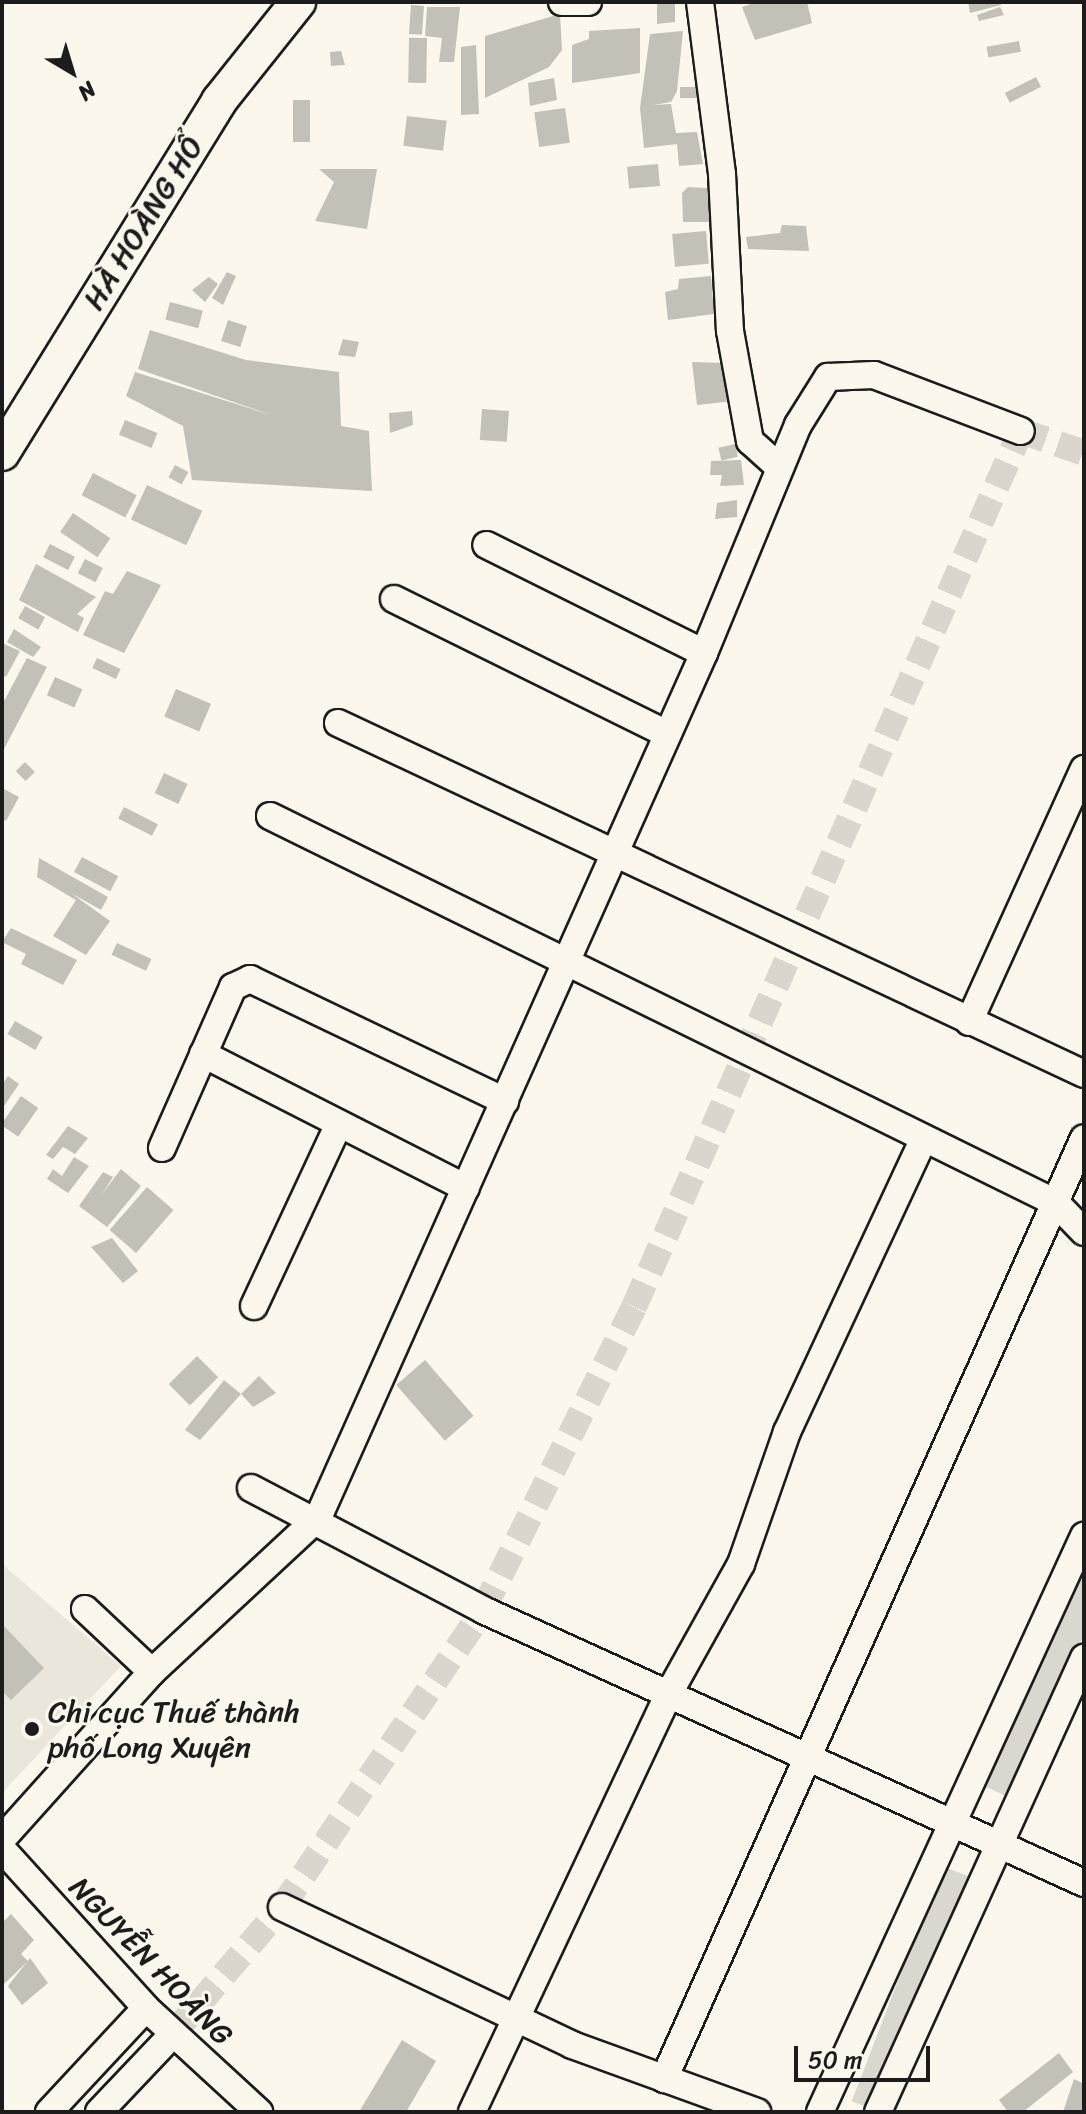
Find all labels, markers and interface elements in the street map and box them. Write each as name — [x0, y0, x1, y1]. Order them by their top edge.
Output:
north arrow — [32, 32, 112, 112]
text: N — [69, 71, 105, 111]
street label: HÀ HOÀNG HỔ — [75, 130, 211, 316]
place label: Chi cục Thuế thành phố Long Xuyên — [48, 1694, 300, 1764]
marker: Chi cục Thuế thành phố Long Xuyên — [23, 1720, 41, 1738]
street label: NGUYỄN HOÀNG — [62, 1869, 240, 2053]
scale bar — [798, 2030, 934, 2080]
text: 50 m — [808, 2039, 863, 2081]

